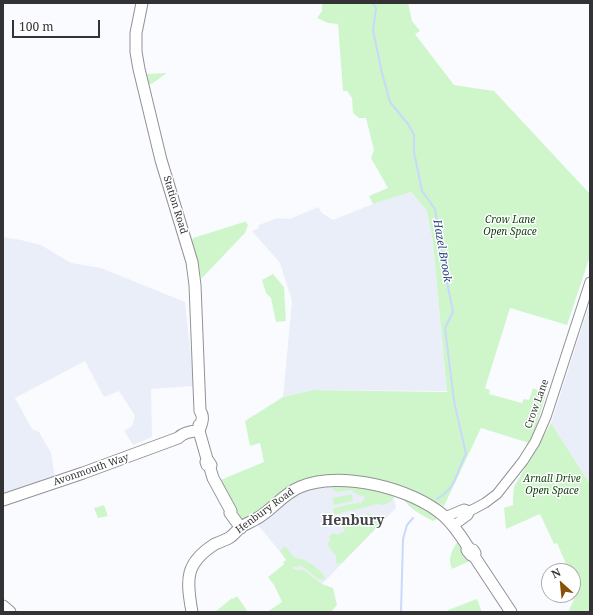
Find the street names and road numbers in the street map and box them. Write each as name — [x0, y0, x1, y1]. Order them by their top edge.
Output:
street label: Station Road — [160, 174, 190, 236]
street label: Crow Lane — [523, 378, 551, 430]
street label: Avonmouth Way — [52, 451, 130, 489]
street label: Henbury Road — [233, 486, 297, 536]

